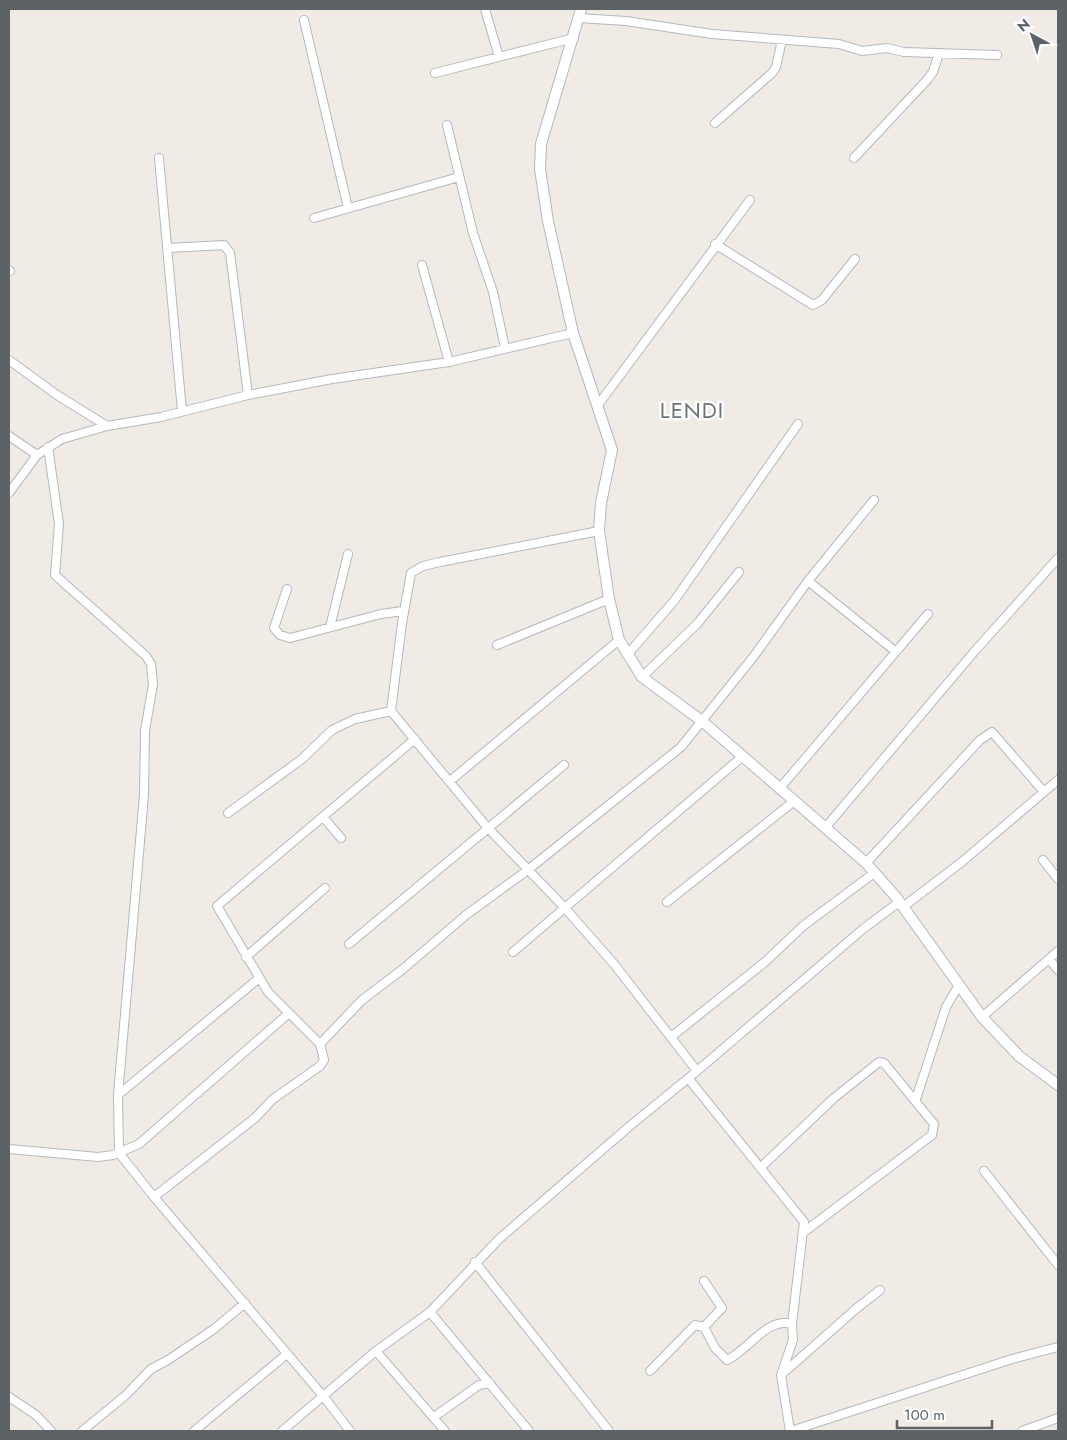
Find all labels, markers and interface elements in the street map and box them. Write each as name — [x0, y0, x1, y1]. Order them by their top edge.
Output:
north arrow — [1007, 10, 1057, 60]
text: N — [1013, 14, 1034, 36]
district label: LENDI — [660, 394, 724, 426]
scale bar — [897, 1398, 992, 1430]
text: 100 m — [904, 1404, 945, 1426]

